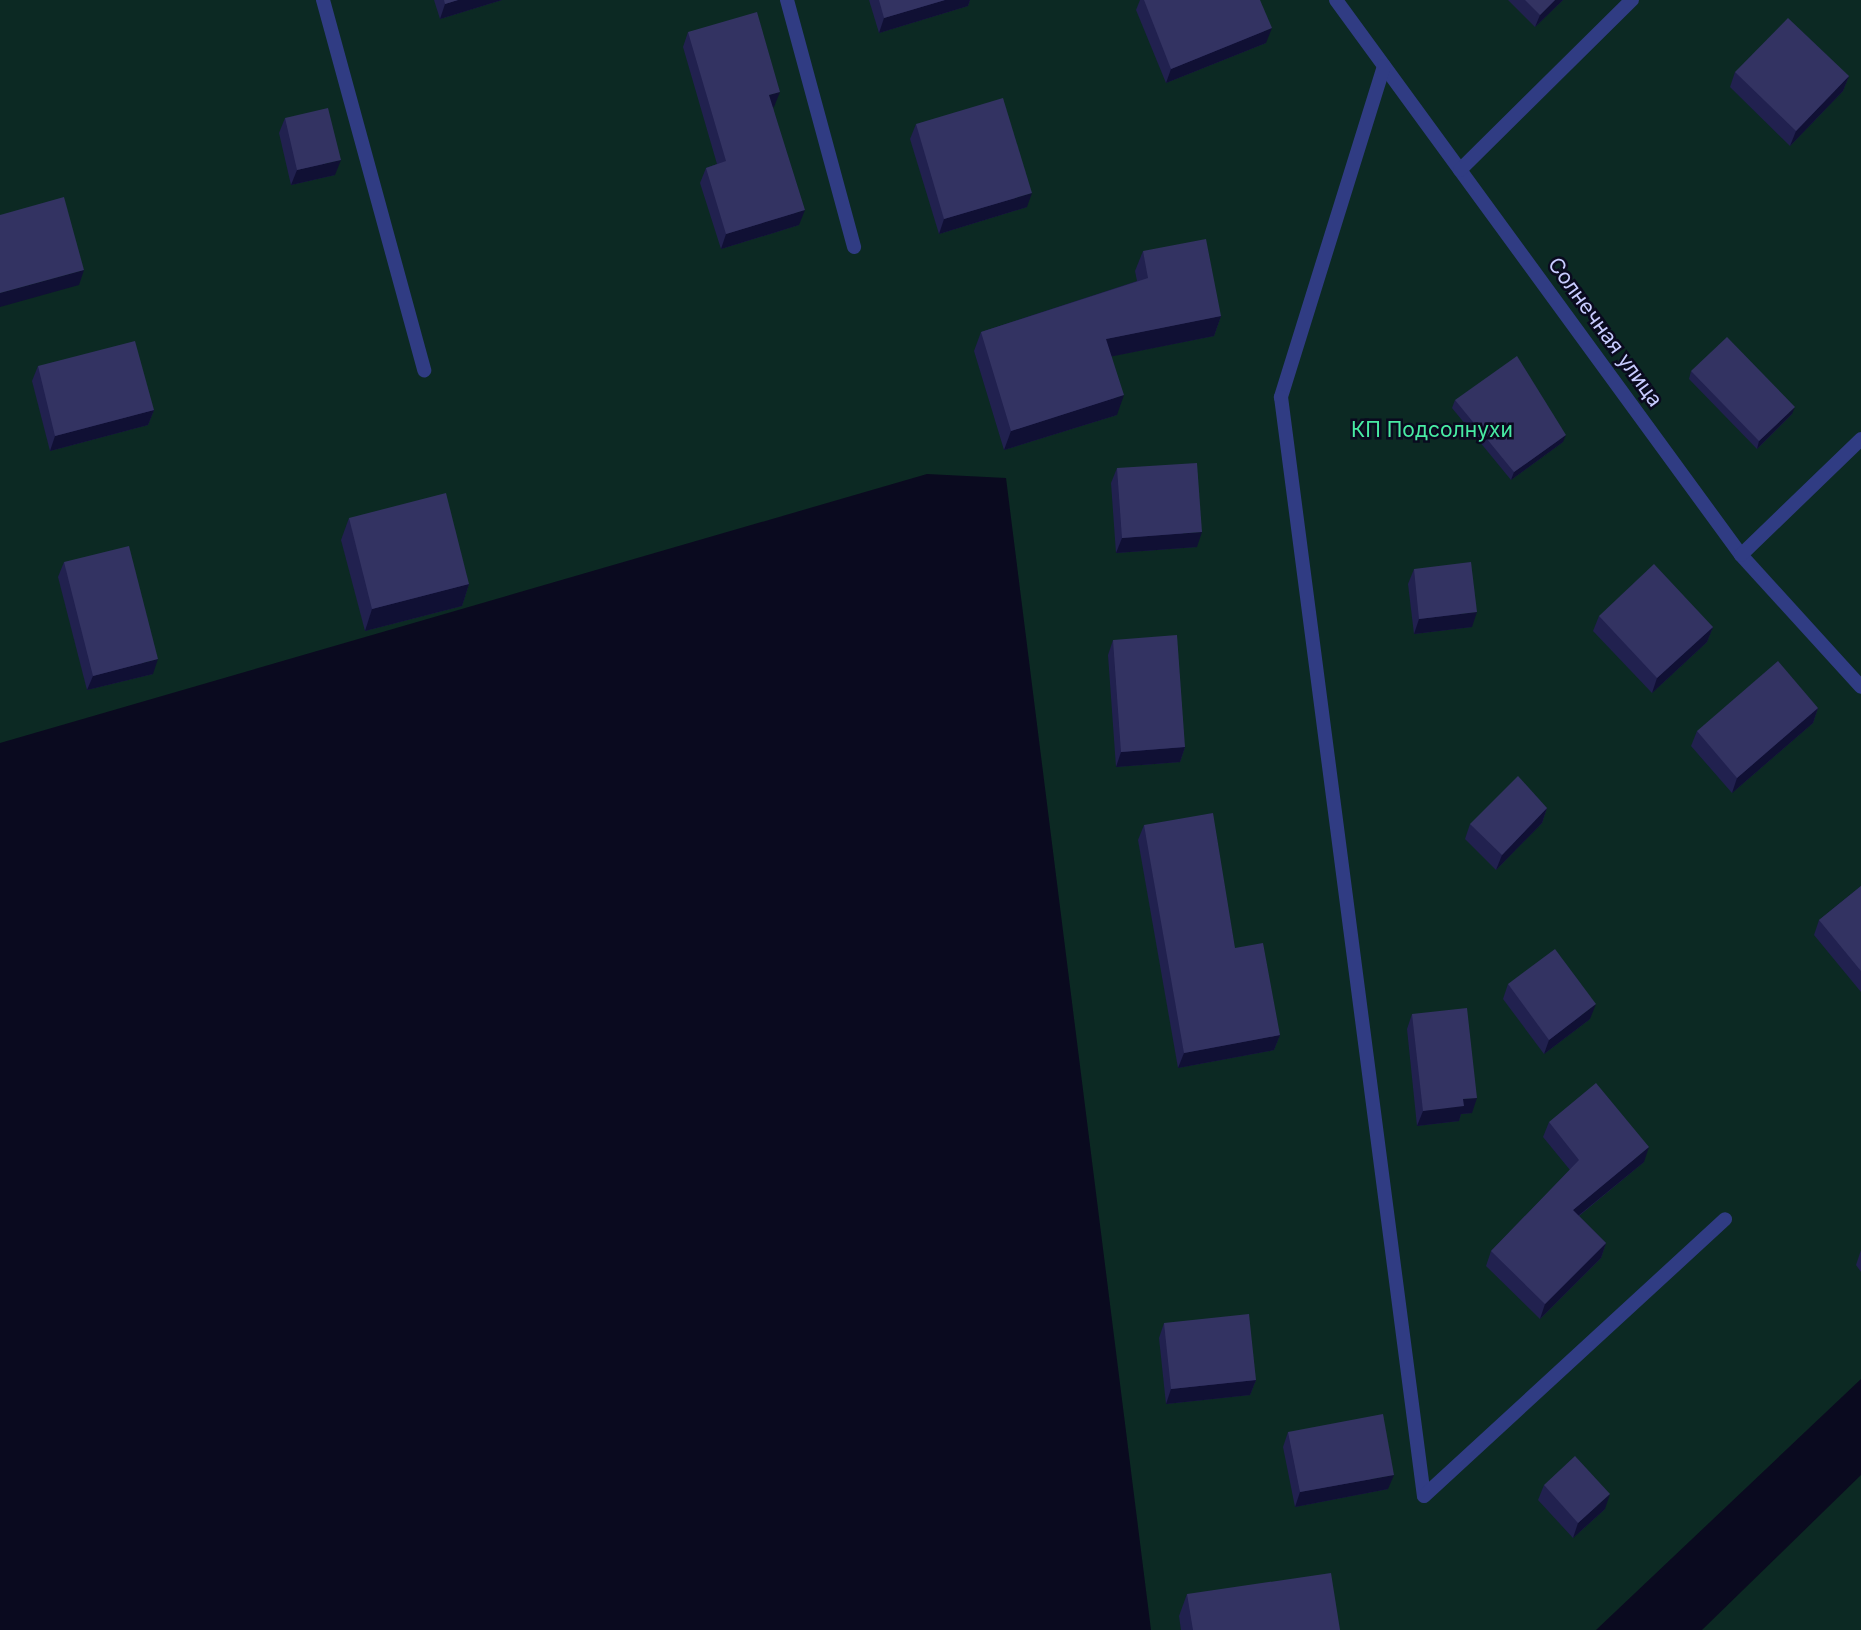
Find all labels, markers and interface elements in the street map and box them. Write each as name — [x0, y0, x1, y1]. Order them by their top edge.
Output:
street label: Солнечная улица — [1542, 252, 1668, 412]
park label: КП Подсолнухи — [1351, 417, 1513, 443]

